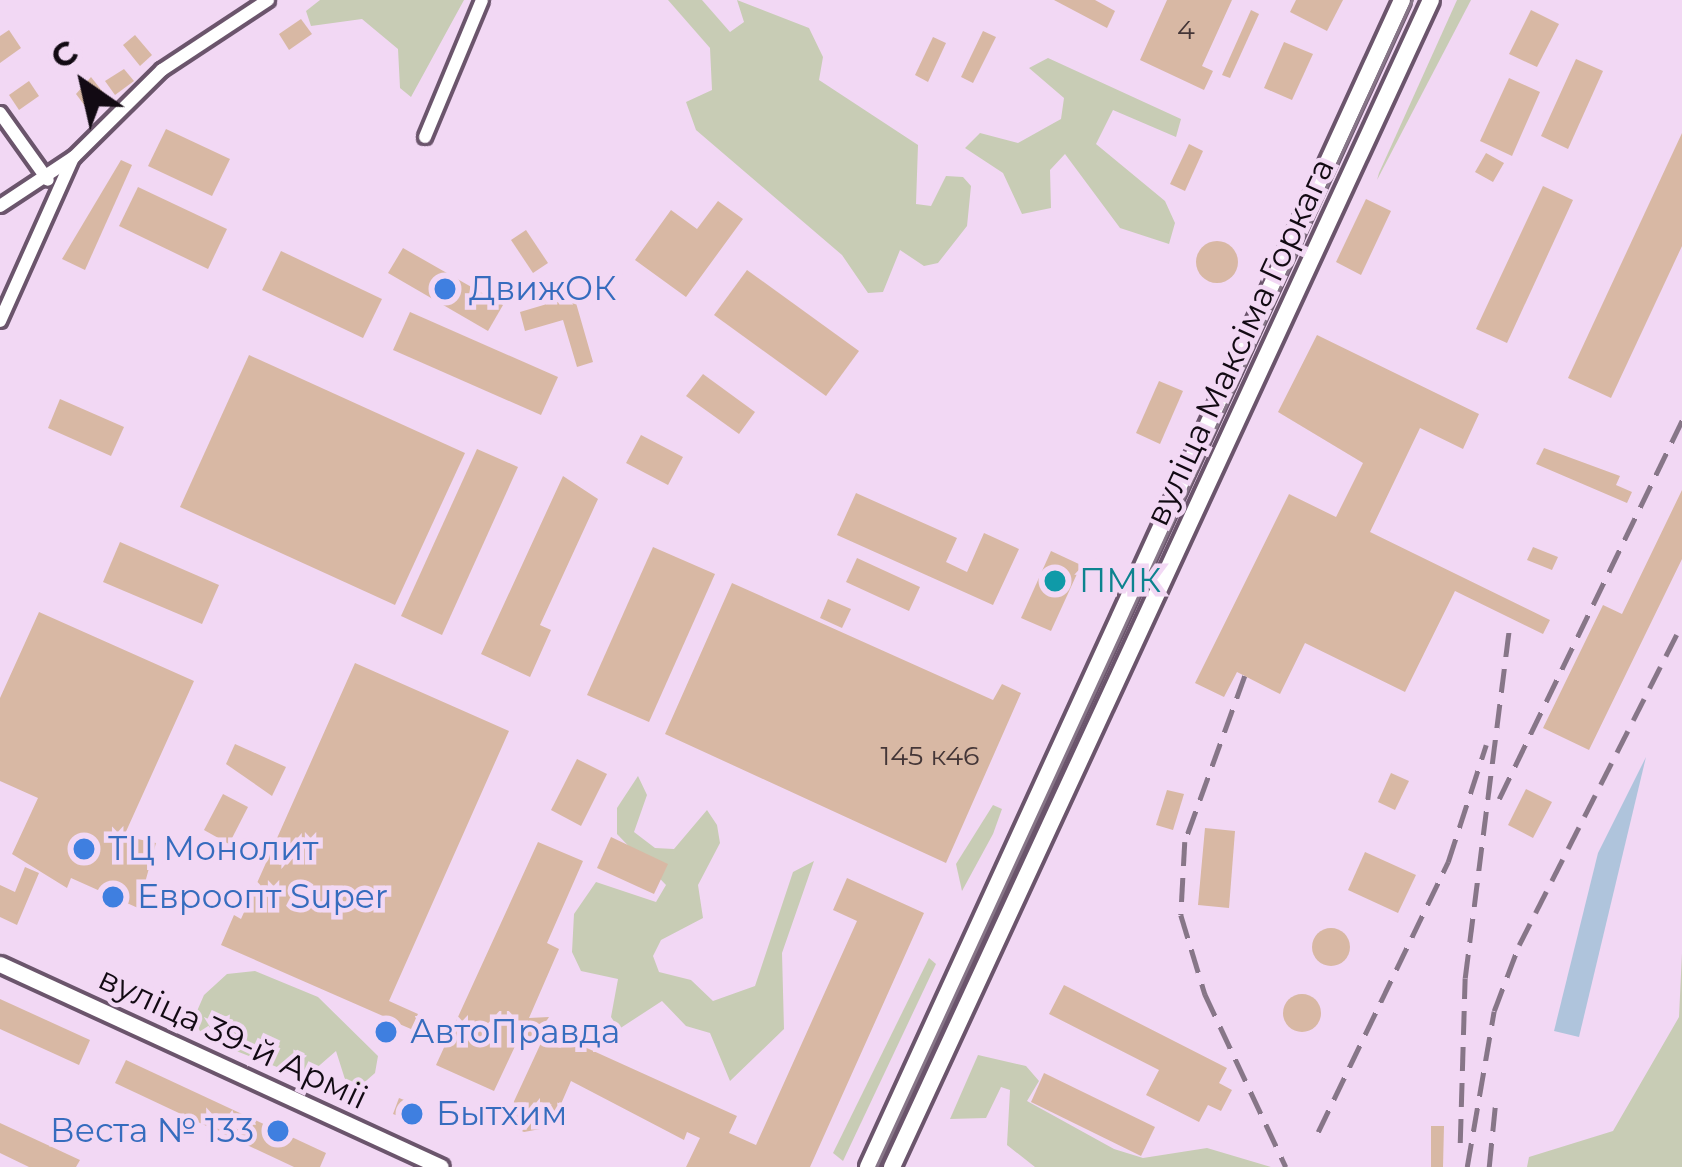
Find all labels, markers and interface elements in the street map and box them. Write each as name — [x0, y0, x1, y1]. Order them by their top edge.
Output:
house number: 4 — [1177, 14, 1195, 46]
north arrow — [24, 24, 144, 144]
text: С — [43, 31, 85, 77]
street label: вуліца Максіма Горкага — [1137, 152, 1343, 532]
place label: ДвижОК — [469, 269, 616, 309]
marker: ДвижОК — [432, 276, 458, 302]
place label: ПМК — [1079, 561, 1161, 601]
marker: ПМК — [1042, 568, 1068, 594]
house number: 145 к46 — [881, 740, 979, 772]
place label: ТЦ Монолит — [108, 829, 318, 869]
marker: ТЦ Монолит — [71, 836, 97, 862]
place label: Евроопт Super — [137, 877, 388, 917]
marker: Евроопт Super — [100, 884, 126, 910]
street label: вуліца 39-й Арміі — [92, 958, 374, 1118]
place label: АвтоПравда — [410, 1012, 620, 1052]
marker: АвтоПравда — [373, 1019, 399, 1045]
place label: Бытхим — [436, 1094, 567, 1134]
marker: Бытхим — [399, 1101, 425, 1127]
place label: Веста № 133 — [50, 1111, 254, 1151]
marker: Веста № 133 — [265, 1118, 291, 1144]

